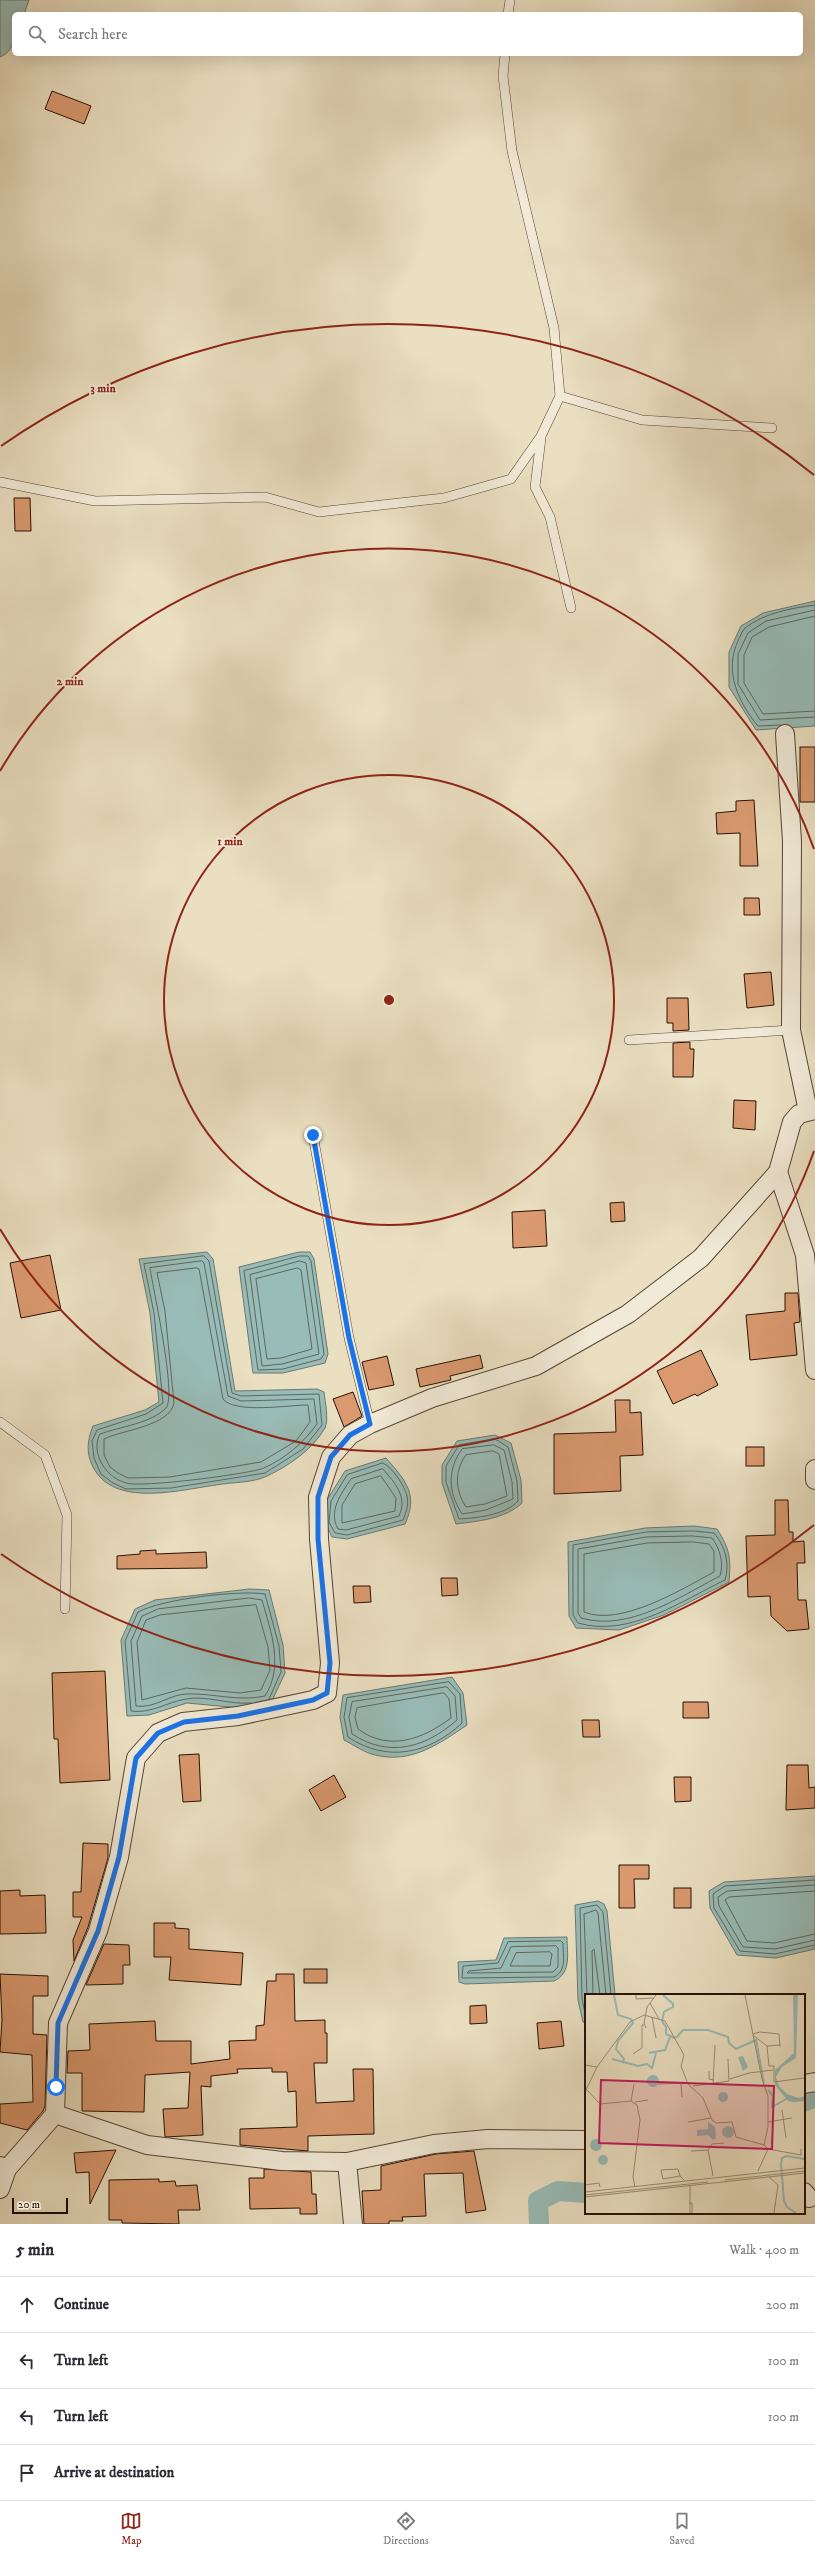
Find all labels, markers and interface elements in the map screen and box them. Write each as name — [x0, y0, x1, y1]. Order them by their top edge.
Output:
search box — [12, 12, 803, 56]
icon: search — [26, 23, 48, 45]
text: Search here — [58, 25, 127, 44]
text: 3 min — [90, 381, 116, 396]
text: 2 min — [57, 674, 84, 689]
text: 1 min — [217, 834, 243, 849]
centre of rings — [382, 993, 396, 1007]
route end — [304, 1126, 322, 1144]
inset map — [585, 1994, 805, 2214]
route start — [47, 2078, 65, 2096]
scale bar — [12, 2196, 68, 2215]
text: 20 m — [18, 2198, 40, 2212]
text: 5 min — [16, 2239, 54, 2261]
text: Walk · 400 m — [729, 2242, 799, 2258]
icon: ahead — [16, 2294, 38, 2316]
text: Continue — [54, 2295, 109, 2314]
text: 200 m — [766, 2297, 799, 2313]
icon: left — [16, 2350, 38, 2372]
text: Turn left — [54, 2351, 108, 2370]
text: 100 m — [768, 2353, 799, 2369]
icon: left — [16, 2406, 38, 2428]
text: Turn left — [54, 2407, 108, 2426]
text: 100 m — [768, 2409, 799, 2425]
icon: arrive — [16, 2462, 38, 2484]
text: Arrive at destination — [54, 2463, 174, 2482]
tab: Map — [120, 2510, 142, 2548]
tab: Directions — [383, 2510, 429, 2548]
tab: Saved — [669, 2510, 695, 2548]

